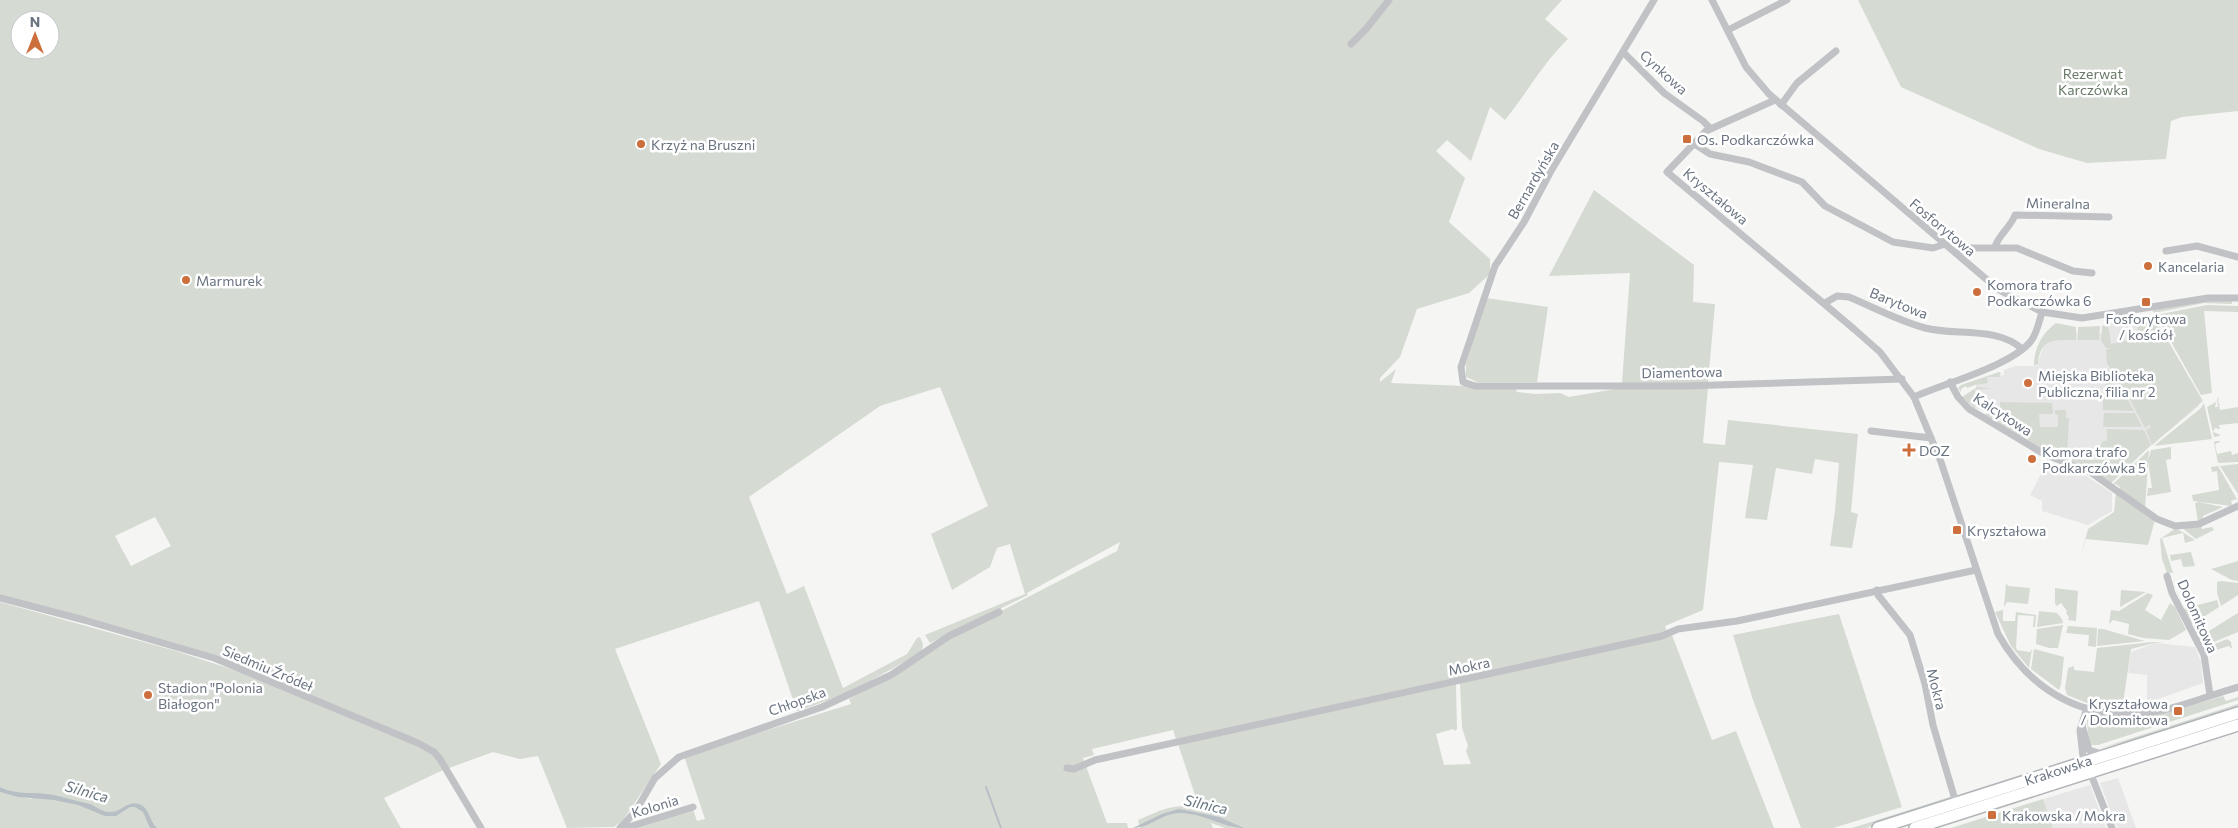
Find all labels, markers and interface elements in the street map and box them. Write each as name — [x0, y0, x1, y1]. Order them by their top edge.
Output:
north arrow — [10, 10, 60, 60]
text: N — [30, 13, 40, 30]
street label: Cynkowa — [1637, 46, 1691, 98]
park label: Rezerwat Karczówka — [2058, 65, 2128, 98]
place label: Os. Podkarczówka — [1697, 131, 1814, 148]
marker: Os. Podkarczówka — [1681, 133, 1693, 145]
place label: Krzyż na Bruszni — [651, 136, 755, 153]
marker: Krzyż na Bruszni — [635, 138, 647, 150]
street label: Bernardyńska — [1504, 138, 1562, 222]
street label: Kryształowa — [1680, 164, 1752, 228]
street label: Mineralna — [2026, 194, 2090, 212]
street label: Fosforytowa — [1907, 195, 1979, 259]
place label: Kancelaria — [2158, 258, 2224, 275]
marker: Kancelaria — [2142, 260, 2154, 272]
place label: Marmurek — [196, 272, 263, 289]
marker: Marmurek — [180, 274, 192, 286]
place label: Komora trafo Podkarczówka 6 — [1987, 276, 2092, 309]
street label: Barytowa — [1867, 284, 1931, 322]
marker: Komora trafo Podkarczówka 6 — [1971, 286, 1983, 298]
marker: Fosforytowa / kościół — [2140, 296, 2152, 308]
place label: Fosforytowa / kościół — [2106, 310, 2186, 343]
street label: Diamentowa — [1641, 363, 1723, 381]
place label: Miejska Biblioteka Publiczna, filia nr 2 — [2038, 367, 2156, 400]
marker: Miejska Biblioteka Publiczna, filia nr 2 — [2022, 377, 2034, 389]
street label: Kalcytowa — [1970, 389, 2036, 439]
place label: DOZ — [1919, 442, 1950, 459]
place label: Komora trafo Podkarczówka 5 — [2042, 443, 2146, 476]
marker: DOZ — [1903, 444, 1915, 456]
marker: Komora trafo Podkarczówka 5 — [2026, 453, 2038, 465]
place label: Kryształowa — [1967, 522, 2046, 539]
marker: Kryształowa — [1951, 524, 1963, 536]
street label: Dolomitowa — [2174, 577, 2222, 655]
street label: Siedmiu Źródeł — [220, 641, 316, 695]
street label: Mokra — [1447, 653, 1491, 679]
street label: Mokra — [1924, 667, 1950, 711]
place label: Stadion "Polonia Białogon" — [158, 679, 263, 712]
street label: Chłopska — [766, 683, 828, 719]
marker: Stadion "Polonia Białogon" — [142, 689, 154, 701]
place label: Kryształowa / Dolomitowa — [2081, 695, 2168, 728]
marker: Kryształowa / Dolomitowa — [2172, 705, 2184, 717]
street label: Krakowska — [2022, 751, 2094, 789]
water label: Silnica — [63, 776, 111, 806]
water label: Silnica — [1182, 790, 1230, 818]
street label: Kolonia — [629, 791, 681, 821]
place label: Krakowska / Mokra — [2002, 807, 2126, 824]
marker: Krakowska / Mokra — [1986, 809, 1998, 821]

